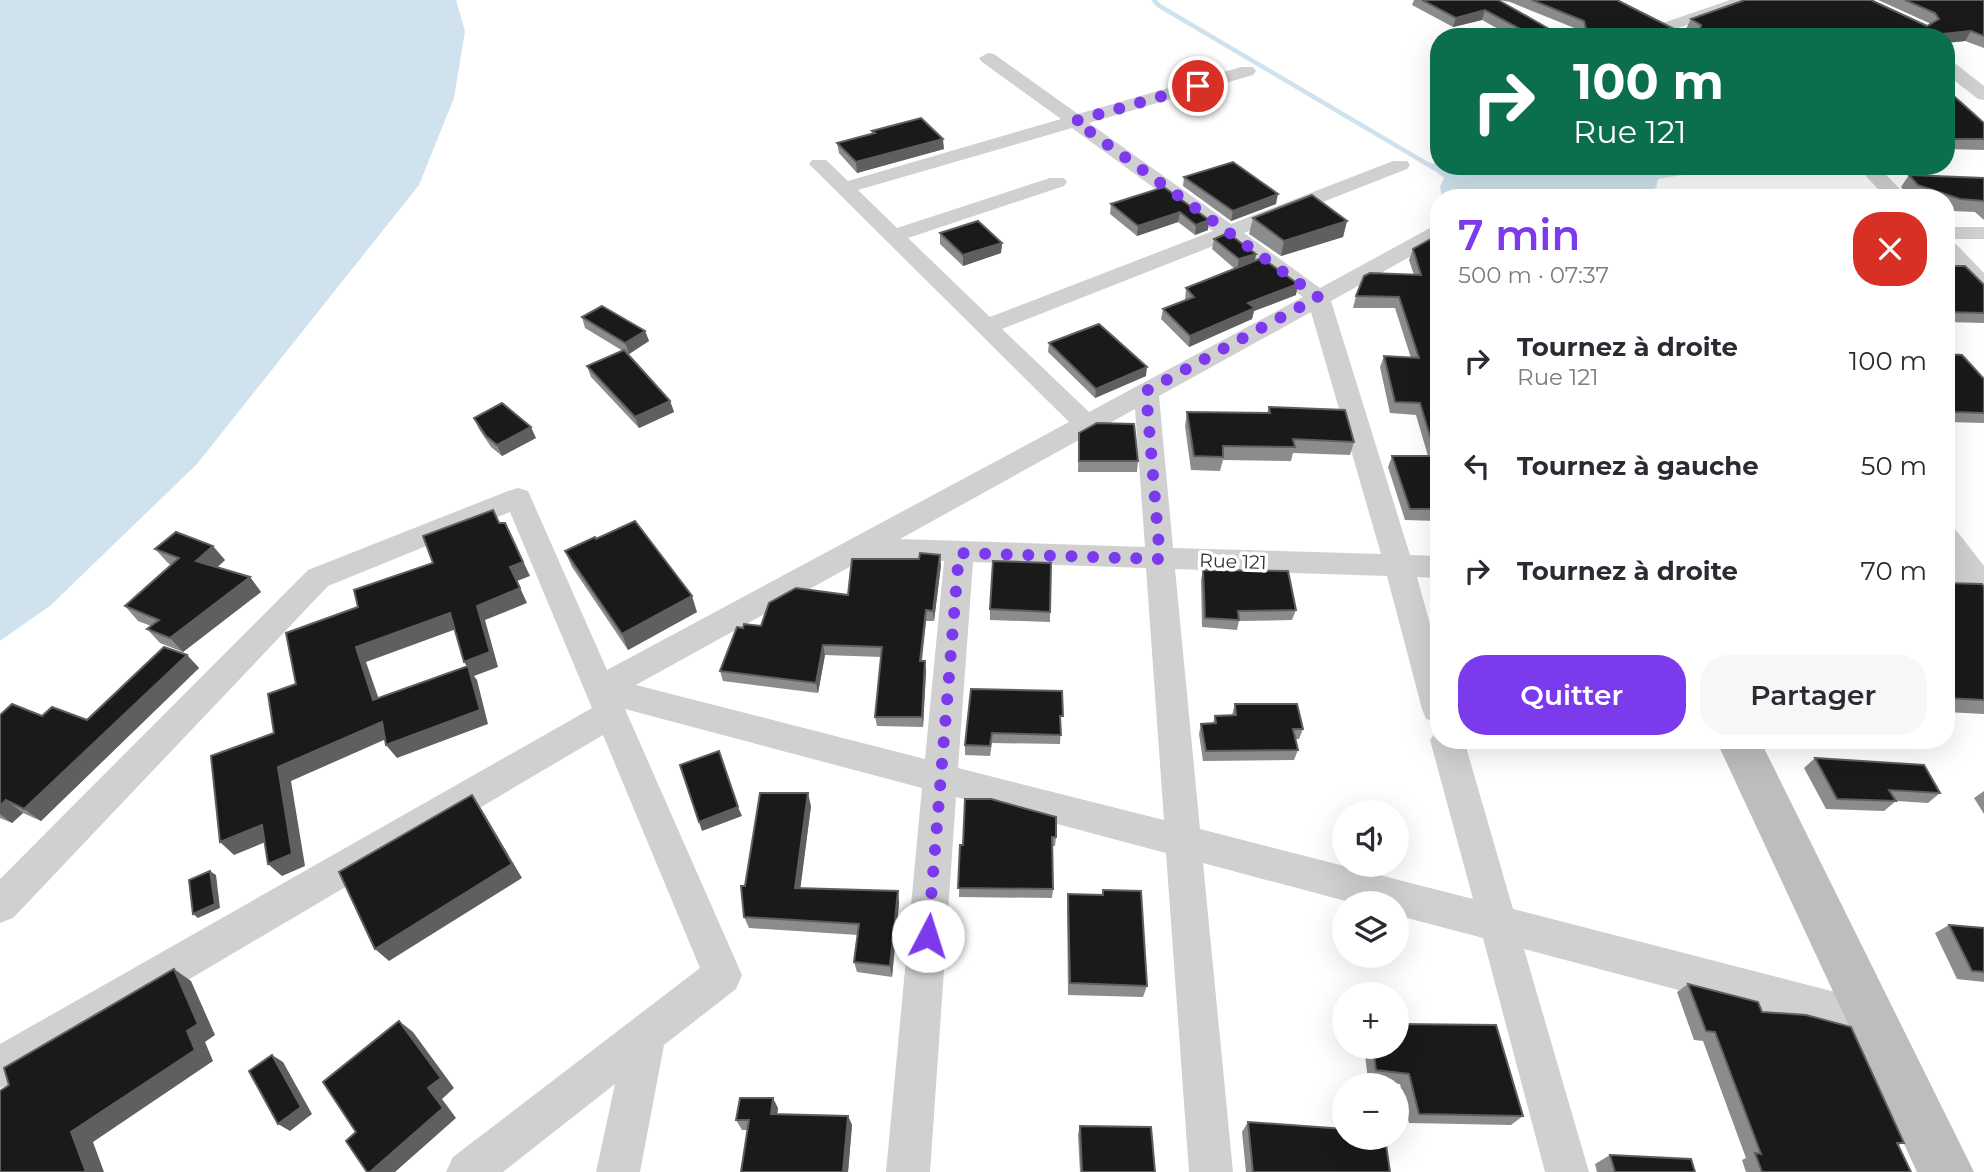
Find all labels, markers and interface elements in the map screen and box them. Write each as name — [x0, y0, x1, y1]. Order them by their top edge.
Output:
text: 100 m — [1573, 52, 1724, 111]
pin — [1168, 56, 1228, 116]
icon: right — [1458, 56, 1549, 147]
icon: arrive — [1179, 67, 1217, 105]
text: Rue 121 — [1573, 112, 1687, 151]
text: 7 min — [1458, 209, 1580, 261]
button: close — [1853, 212, 1927, 286]
text: 500 m · 07:37 — [1458, 261, 1609, 289]
text: Tournez à droite — [1517, 331, 1738, 363]
icon: right — [1458, 342, 1496, 380]
text: 100 m — [1849, 345, 1927, 377]
text: Rue 121 — [1517, 363, 1599, 391]
icon: left — [1458, 447, 1496, 485]
text: Tournez à gauche — [1517, 450, 1759, 482]
text: 50 m — [1861, 450, 1927, 482]
street label: Rue 121 — [1199, 549, 1267, 574]
icon: right — [1458, 552, 1496, 590]
text: Tournez à droite — [1517, 555, 1738, 587]
text: 70 m — [1861, 555, 1927, 587]
button: Quitter — [1458, 655, 1686, 735]
button: Partager — [1700, 655, 1927, 735]
map controls — [1332, 800, 1409, 1150]
button: sound — [1332, 800, 1409, 877]
button: layers — [1332, 891, 1409, 968]
position arrow — [891, 899, 965, 973]
button: + — [1332, 982, 1409, 1059]
button: − — [1332, 1073, 1409, 1150]

